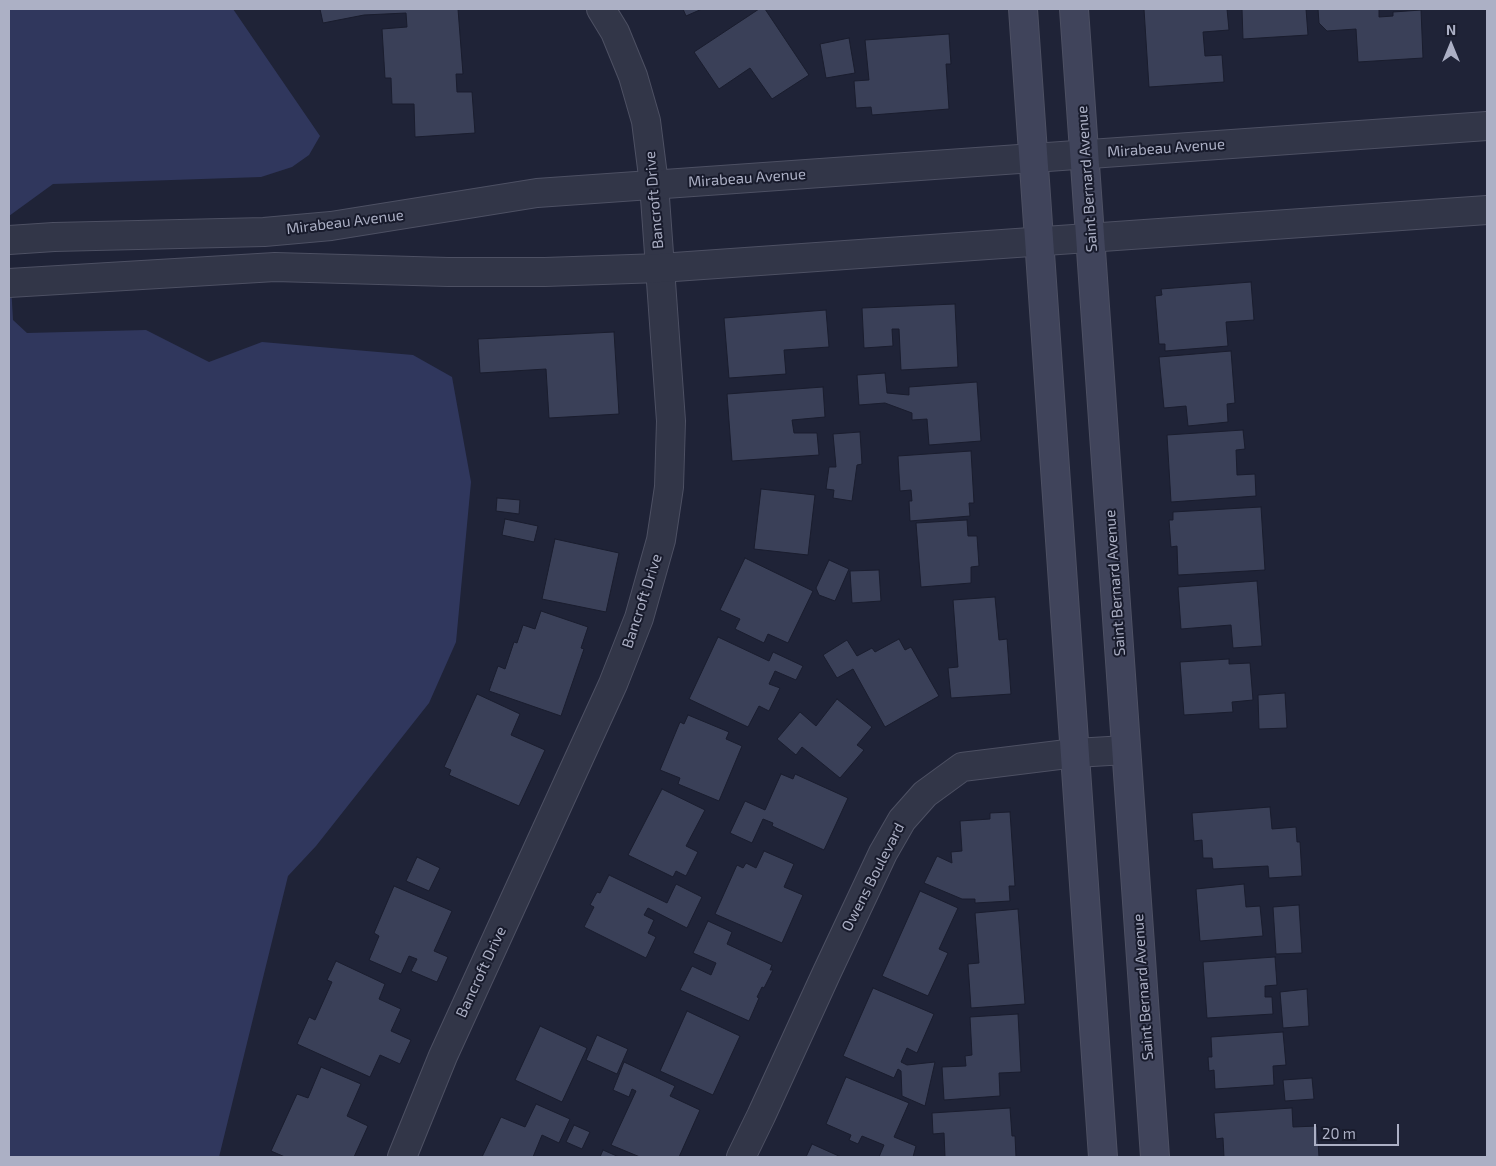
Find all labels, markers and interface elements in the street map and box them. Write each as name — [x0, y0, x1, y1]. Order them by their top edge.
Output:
north arrow — [1426, 20, 1476, 70]
text: N — [1446, 21, 1456, 38]
street label: Saint Bernard Avenue — [1073, 105, 1101, 253]
street label: Mirabeau Avenue — [1106, 135, 1226, 161]
street label: Bancroft Drive — [641, 150, 667, 250]
street label: Mirabeau Avenue — [687, 165, 807, 191]
street label: Mirabeau Avenue — [285, 206, 405, 238]
street label: Saint Bernard Avenue — [1101, 509, 1129, 657]
street label: Bancroft Drive — [618, 551, 666, 651]
street label: Owens Boulevard — [838, 820, 908, 934]
street label: Saint Bernard Avenue — [1129, 913, 1157, 1061]
street label: Bancroft Drive — [452, 924, 510, 1020]
scale bar — [1316, 1114, 1401, 1146]
text: 20 m — [1322, 1124, 1356, 1142]

